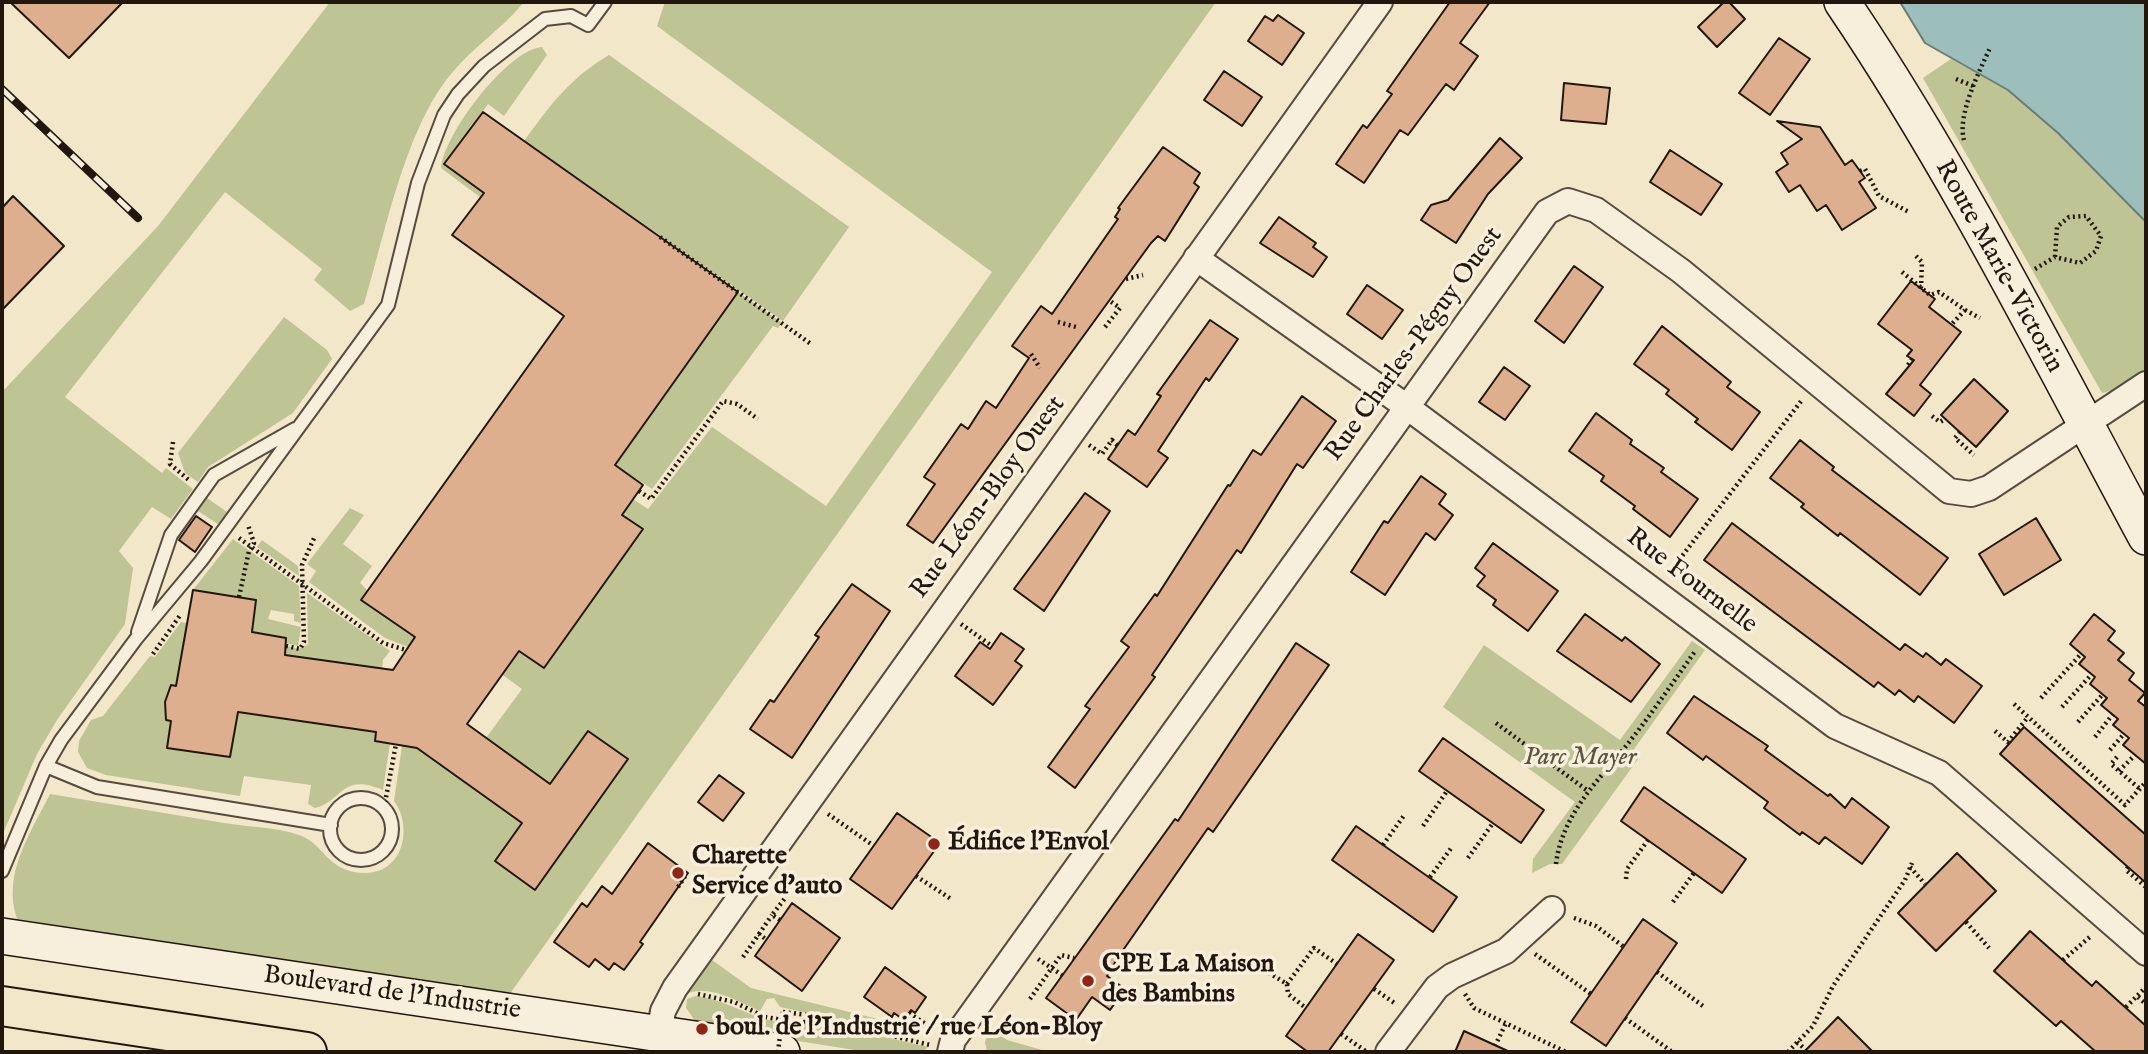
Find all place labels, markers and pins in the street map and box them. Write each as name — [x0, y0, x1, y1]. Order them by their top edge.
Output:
place label: Édifice l'Envol — [948, 828, 1109, 860]
marker: Édifice l'Envol — [926, 836, 942, 852]
place label: Charette Service d'auto — [692, 842, 842, 903]
marker: Charette Service d'auto — [670, 865, 686, 881]
place label: CPE La Maison des Bambins — [1102, 950, 1274, 1012]
marker: CPE La Maison des Bambins — [1080, 973, 1096, 989]
place label: boul. de l'Industrie / rue Léon-Bloy — [716, 1013, 1102, 1045]
marker: boul. de l'Industrie / rue Léon-Bloy — [694, 1021, 710, 1037]

